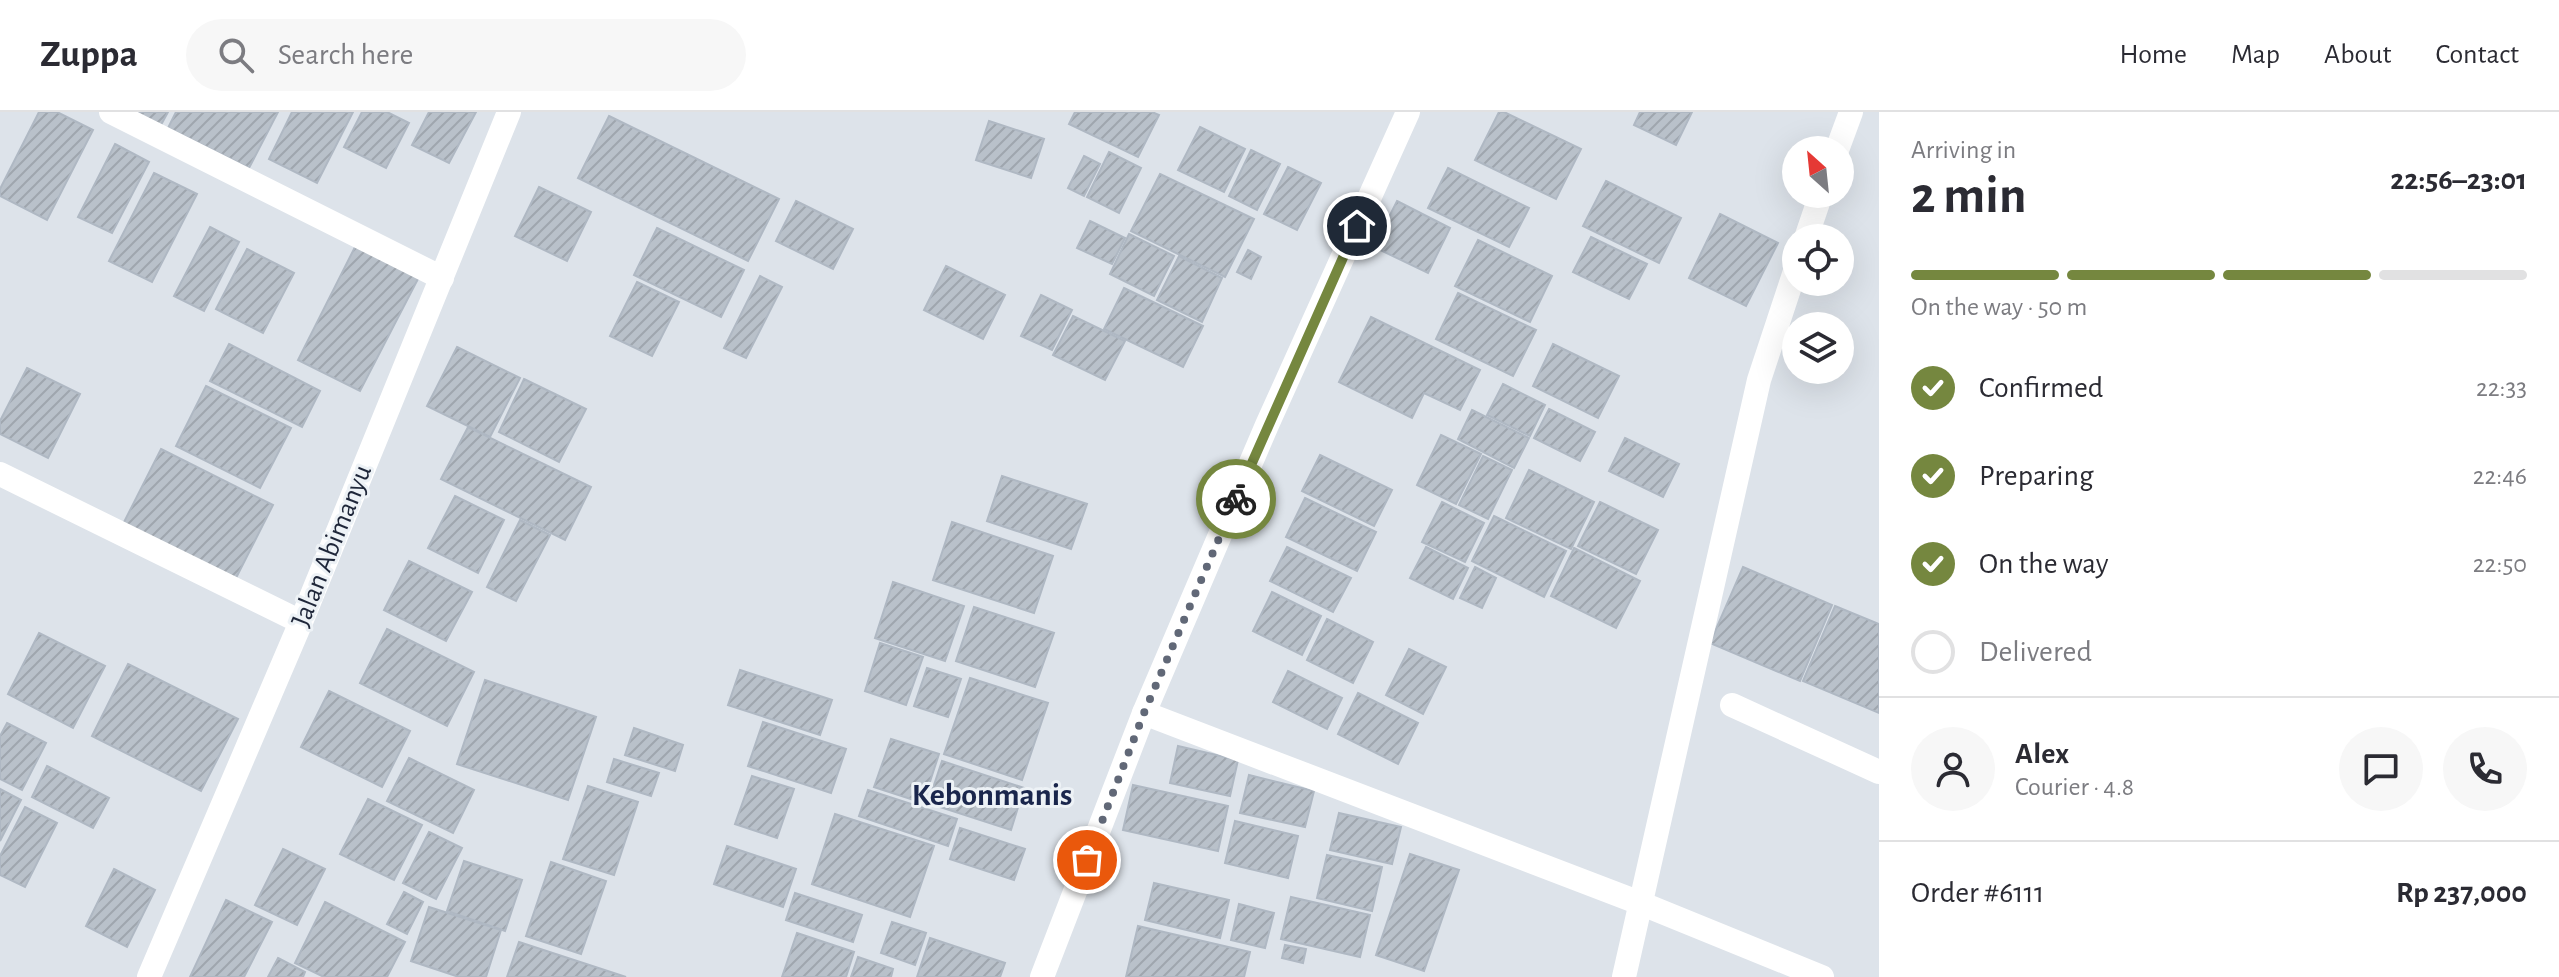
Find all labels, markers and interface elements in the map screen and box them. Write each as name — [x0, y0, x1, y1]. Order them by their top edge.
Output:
search box — [186, 19, 746, 91]
icon: search — [214, 33, 258, 77]
text: Zuppa — [40, 36, 138, 74]
text: Search here — [278, 40, 413, 70]
text: Home — [2120, 41, 2187, 69]
text: Map — [2231, 41, 2280, 69]
text: About — [2324, 41, 2392, 69]
text: Contact — [2436, 41, 2519, 69]
north arrow — [1782, 136, 1854, 208]
map controls — [1782, 136, 1854, 384]
text: Arriving in — [1911, 137, 2016, 163]
text: 22:56–23:01 — [2390, 165, 2527, 195]
text: 2 min — [1911, 170, 2026, 222]
pin — [1323, 192, 1391, 260]
icon: home — [1335, 204, 1379, 248]
button: locate — [1782, 224, 1854, 296]
text: On the way · 50 m — [1911, 294, 2087, 320]
button: layers — [1782, 312, 1854, 384]
icon: check — [1911, 366, 1955, 410]
text: Confirmed — [1979, 373, 2103, 403]
text: 22:33 — [2476, 375, 2527, 401]
icon: check — [1911, 454, 1955, 498]
courier — [1196, 459, 1276, 539]
street label: Jalan Abimanyu — [287, 461, 377, 631]
text: Preparing — [1979, 461, 2094, 491]
text: 22:46 — [2473, 463, 2527, 489]
icon: bike — [1214, 477, 1258, 521]
icon: check — [1911, 542, 1955, 586]
text: On the way — [1979, 549, 2108, 579]
text: 22:50 — [2473, 551, 2527, 577]
text: Delivered — [1979, 637, 2092, 667]
button: person — [1911, 727, 1995, 811]
button: chat — [2339, 727, 2423, 811]
button: phone — [2443, 727, 2527, 811]
text: Alex — [2015, 739, 2069, 769]
text: Courier · 4.8 — [2015, 774, 2134, 800]
district label: Kebonmanis — [912, 779, 1072, 811]
pin — [1053, 826, 1121, 894]
icon: bag — [1065, 838, 1109, 882]
text: Order #6111 — [1911, 878, 2044, 908]
text: Rp 237,000 — [2396, 878, 2527, 908]

